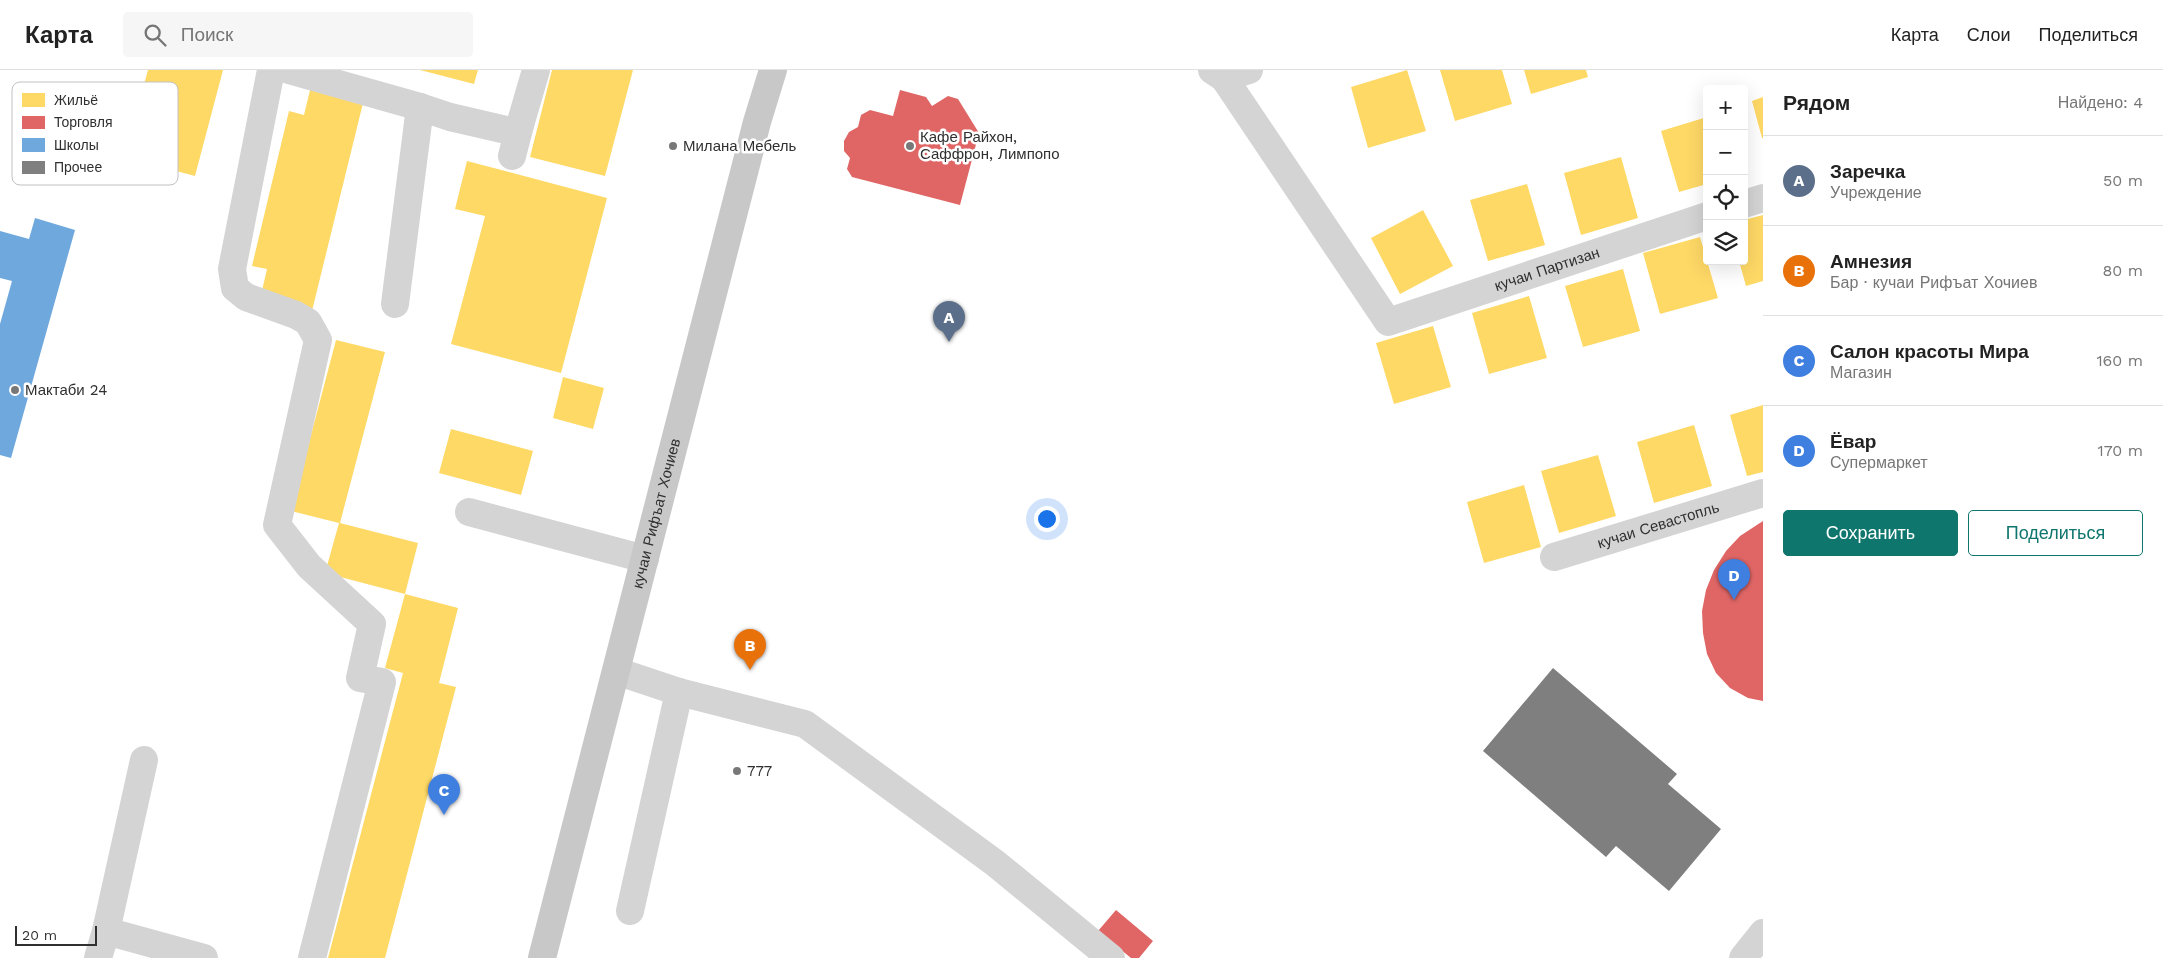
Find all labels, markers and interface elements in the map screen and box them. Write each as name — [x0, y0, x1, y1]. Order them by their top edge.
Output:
search box — [123, 12, 473, 57]
text: Карта — [25, 21, 93, 49]
icon: search — [141, 21, 169, 49]
text: Поиск — [181, 23, 233, 46]
text: Карта — [1891, 24, 1939, 45]
text: Слои — [1967, 24, 2011, 45]
text: Поделиться — [2039, 24, 2138, 45]
legend — [12, 82, 178, 185]
map controls — [1703, 85, 1748, 265]
button: + — [1703, 85, 1748, 130]
text: Рядом — [1783, 90, 1850, 115]
text: Жильё — [54, 92, 98, 108]
text: Найдено: 4 — [2058, 93, 2143, 112]
text: Торговля — [54, 114, 112, 130]
place label: Кафе Райхон, Саффрон, Лимпопо — [920, 128, 1060, 163]
button: − — [1703, 130, 1748, 175]
text: Школы — [54, 137, 99, 153]
place label: Милана Мебель — [683, 137, 797, 155]
marker: Милана Мебель — [667, 140, 679, 152]
marker: Кафе Райхон, Саффрон, Лимпопо — [904, 140, 916, 152]
text: Прочее — [54, 159, 102, 175]
text: Заречка — [1830, 160, 1905, 183]
text: A — [1794, 171, 1804, 190]
text: 50 m — [2103, 171, 2143, 190]
button: locate — [1703, 175, 1748, 220]
text: Учреждение — [1830, 183, 1922, 202]
button: layers — [1703, 220, 1748, 265]
street label: кучаи Партизан — [1492, 243, 1602, 295]
text: Амнезия — [1830, 250, 1912, 273]
text: B — [1794, 261, 1804, 280]
text: 80 m — [2102, 261, 2143, 280]
text: Бар · кучаи Рифъат Хочиев — [1830, 273, 2037, 292]
pin: A — [933, 301, 965, 342]
text: Салон красоты Мира — [1830, 340, 2029, 363]
text: C — [1794, 351, 1804, 370]
text: 160 m — [2096, 351, 2143, 370]
text: Магазин — [1830, 363, 1892, 382]
place label: Мактаби 24 — [25, 381, 107, 399]
marker: Мактаби 24 — [9, 384, 21, 396]
text: Ёвар — [1830, 430, 1876, 453]
street label: кучаи Рифъат Хочиев — [628, 436, 684, 590]
text: D — [1793, 441, 1805, 460]
text: 170 m — [2097, 441, 2143, 460]
text: Супермаркет — [1830, 453, 1928, 472]
street label: кучаи Севастопль — [1595, 498, 1722, 552]
your location — [1034, 506, 1060, 532]
button: Сохранить — [1783, 510, 1958, 556]
button: Поделиться — [1968, 510, 2143, 556]
pin: D — [1718, 559, 1750, 600]
pin: B — [734, 629, 766, 670]
place label: 777 — [747, 762, 772, 780]
marker: 777 — [731, 765, 743, 777]
pin: C — [428, 774, 460, 815]
scale bar — [15, 923, 98, 946]
text: 20 m — [22, 927, 57, 943]

